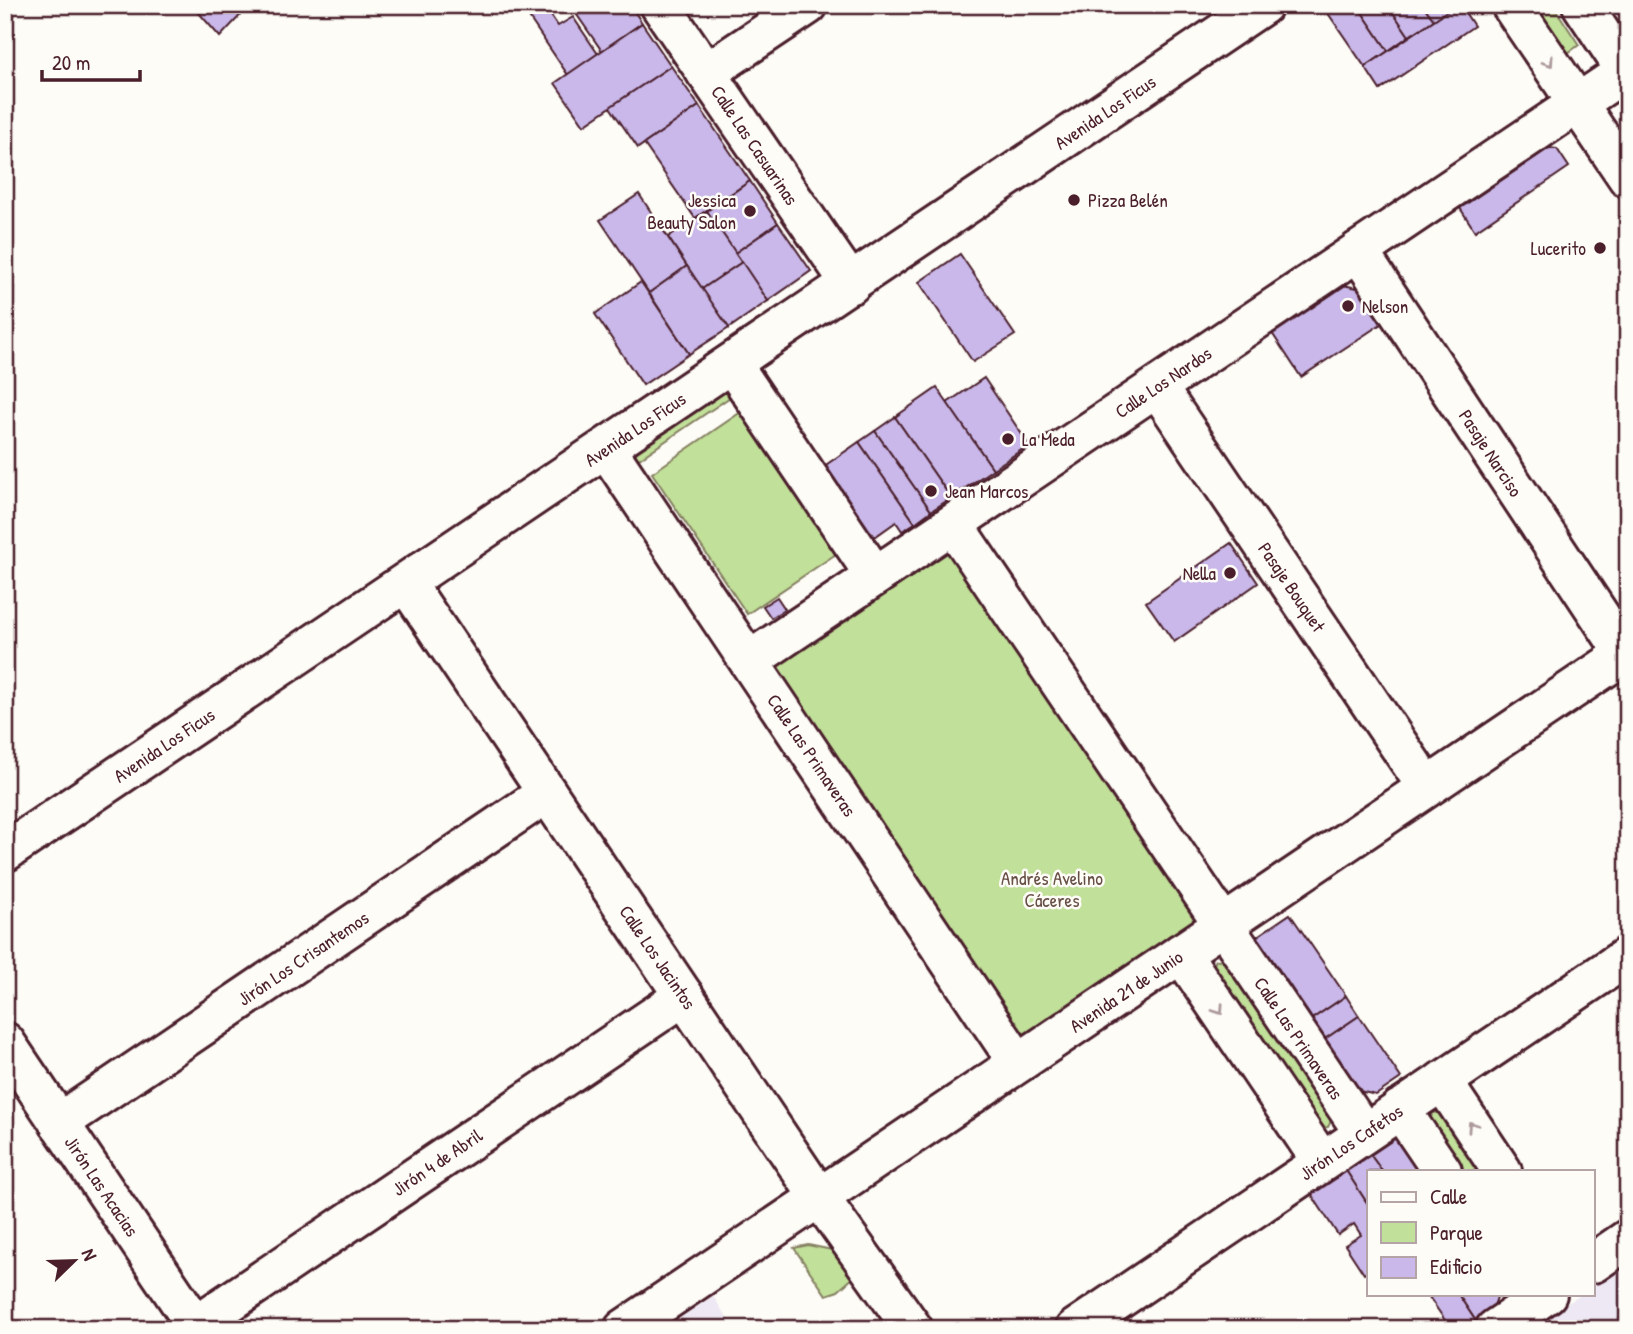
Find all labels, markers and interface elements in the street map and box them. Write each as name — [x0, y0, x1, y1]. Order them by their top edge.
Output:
scale bar — [42, 38, 140, 82]
text: 20 m — [52, 48, 90, 77]
one-way arrow — [1541, 54, 1553, 67]
street label: Avenida Los Ficus — [1049, 69, 1161, 155]
street label: Calle Las Casuarinas — [705, 80, 805, 210]
place label: Jessica Beauty Salon — [647, 187, 737, 235]
place label: Pizza Belén — [1088, 187, 1168, 213]
marker: Pizza Belén — [1066, 192, 1082, 208]
marker: Jessica Beauty Salon — [742, 203, 758, 219]
place label: Lucerito — [1531, 235, 1586, 261]
marker: Lucerito — [1592, 240, 1608, 256]
place label: Nelson — [1362, 293, 1408, 319]
marker: Nelson — [1340, 298, 1356, 314]
street label: Calle Los Nardos — [1109, 340, 1217, 424]
street label: Avenida Los Ficus — [579, 386, 691, 472]
street label: Pasaje Narciso — [1453, 404, 1529, 502]
place label: La Meda — [1022, 426, 1075, 452]
marker: La Meda — [1000, 431, 1016, 447]
place label: Jean Marcos — [945, 478, 1028, 504]
marker: Jean Marcos — [923, 483, 939, 499]
street label: Pasaje Bouquet — [1252, 537, 1332, 637]
place label: Nella — [1183, 560, 1217, 586]
marker: Nella — [1222, 565, 1238, 581]
street label: Calle Las Primaveras — [761, 689, 863, 821]
street label: Avenida Los Ficus — [108, 702, 220, 788]
park label: Andrés Avelino Cáceres — [1001, 865, 1103, 913]
street label: Calle Los Jacintos — [614, 900, 702, 1014]
street label: Jirón Los Crisantemos — [232, 904, 374, 1012]
street label: Avenida 21 de Junio — [1064, 943, 1188, 1038]
street label: Calle Las Primaveras — [1248, 972, 1350, 1104]
one-way arrow — [1211, 1002, 1223, 1015]
street label: Jirón Los Cafetos — [1294, 1098, 1408, 1186]
one-way arrow — [1468, 1121, 1480, 1134]
street label: Jirón 4 de Abril — [387, 1122, 488, 1202]
street label: Jirón Las Acacias — [59, 1131, 145, 1241]
legend — [1367, 1170, 1594, 1296]
text: Calle — [1430, 1182, 1467, 1211]
text: Parque — [1430, 1218, 1483, 1247]
north arrow — [38, 1226, 108, 1296]
text: N — [76, 1245, 104, 1264]
text: Edificio — [1430, 1252, 1482, 1281]

